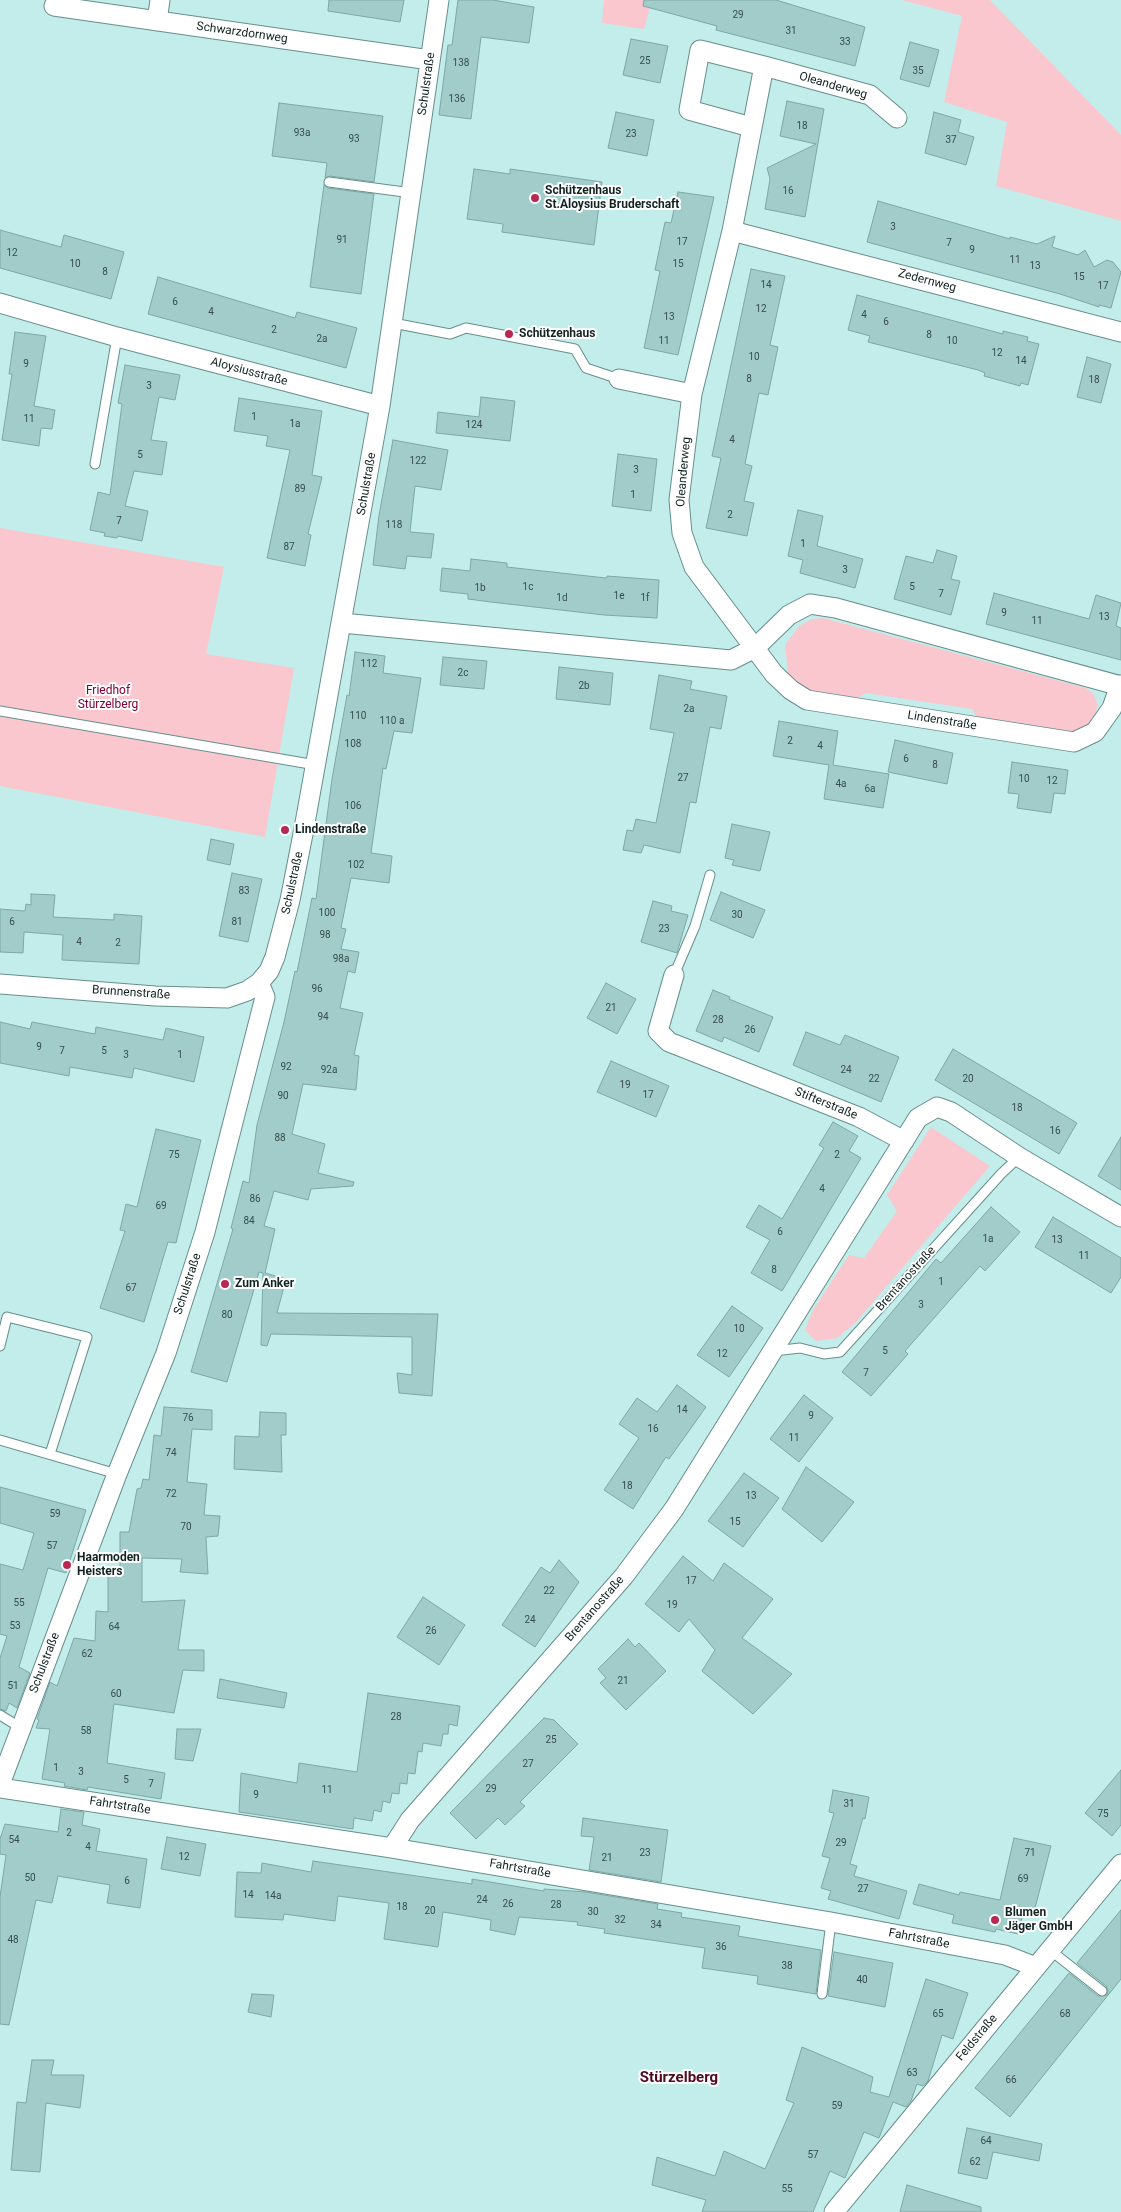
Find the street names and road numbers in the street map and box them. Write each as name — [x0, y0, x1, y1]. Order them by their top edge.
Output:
street label: Schwarzdornweg — [195, 19, 289, 47]
street label: Schulstraße — [415, 52, 439, 116]
street label: Oleanderweg — [797, 69, 869, 103]
street label: Zedernweg — [896, 266, 958, 296]
street label: Aloysiusstraße — [209, 355, 289, 389]
street label: Oleanderweg — [674, 436, 694, 508]
street label: Schulstraße — [354, 451, 380, 517]
street label: Lindenstraße — [906, 708, 978, 734]
street label: Schulstraße — [279, 850, 307, 916]
street label: Brunnenstraße — [91, 983, 171, 1003]
street label: Stifterstraße — [792, 1085, 860, 1123]
street label: Brentanostraße — [873, 1244, 939, 1314]
street label: Schulstraße — [171, 1252, 205, 1316]
street label: Brentanostraße — [563, 1573, 627, 1645]
street label: Schulstraße — [27, 1631, 63, 1695]
street label: Fahrtstraße — [88, 1794, 152, 1818]
street label: Fahrtstraße — [488, 1857, 552, 1881]
street label: Fahrtstraße — [887, 1926, 951, 1952]
street label: Feldstraße — [953, 2012, 1001, 2064]

